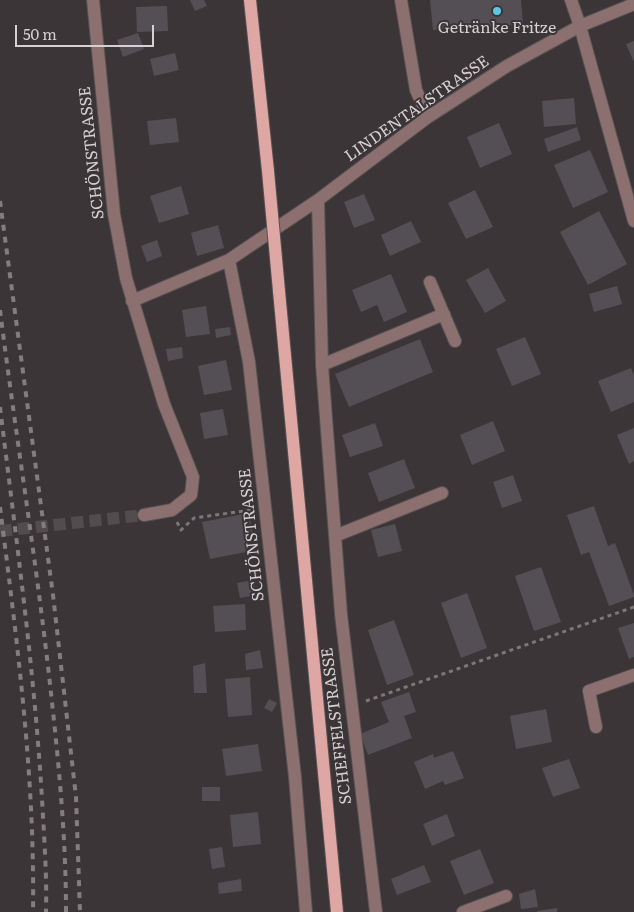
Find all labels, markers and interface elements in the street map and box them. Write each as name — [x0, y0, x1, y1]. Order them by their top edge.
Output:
marker: Getränke Fritze — [491, 5, 503, 17]
scale bar — [18, 15, 156, 47]
place label: Getränke Fritze — [438, 18, 556, 38]
text: 50 m — [23, 22, 57, 45]
street label: LINDENTALSTRASSE — [341, 52, 493, 166]
street label: SCHÖNSTRASSE — [75, 86, 109, 220]
street label: SCHÖNSTRASSE — [235, 468, 269, 602]
street label: SCHEFFELSTRASSE — [318, 646, 356, 806]

